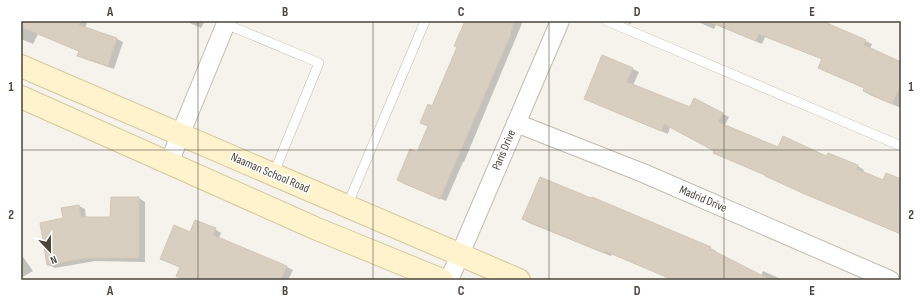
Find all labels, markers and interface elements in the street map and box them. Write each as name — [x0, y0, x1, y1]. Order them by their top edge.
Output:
text: A — [106, 4, 114, 20]
text: B — [282, 4, 288, 20]
text: C — [458, 4, 465, 20]
text: D — [634, 4, 641, 20]
text: E — [809, 4, 815, 20]
text: 1 — [8, 79, 14, 95]
text: 1 — [908, 79, 914, 95]
street label: Paris Drive — [489, 127, 519, 172]
street label: Naaman School Road — [228, 150, 312, 196]
street label: Madrid Drive — [677, 182, 729, 216]
text: 2 — [8, 207, 14, 223]
text: 2 — [908, 207, 914, 223]
north arrow — [30, 231, 70, 271]
text: N — [48, 253, 59, 267]
text: A — [106, 283, 114, 299]
text: B — [282, 283, 288, 299]
text: C — [458, 283, 465, 299]
text: D — [634, 283, 641, 299]
text: E — [809, 283, 815, 299]

